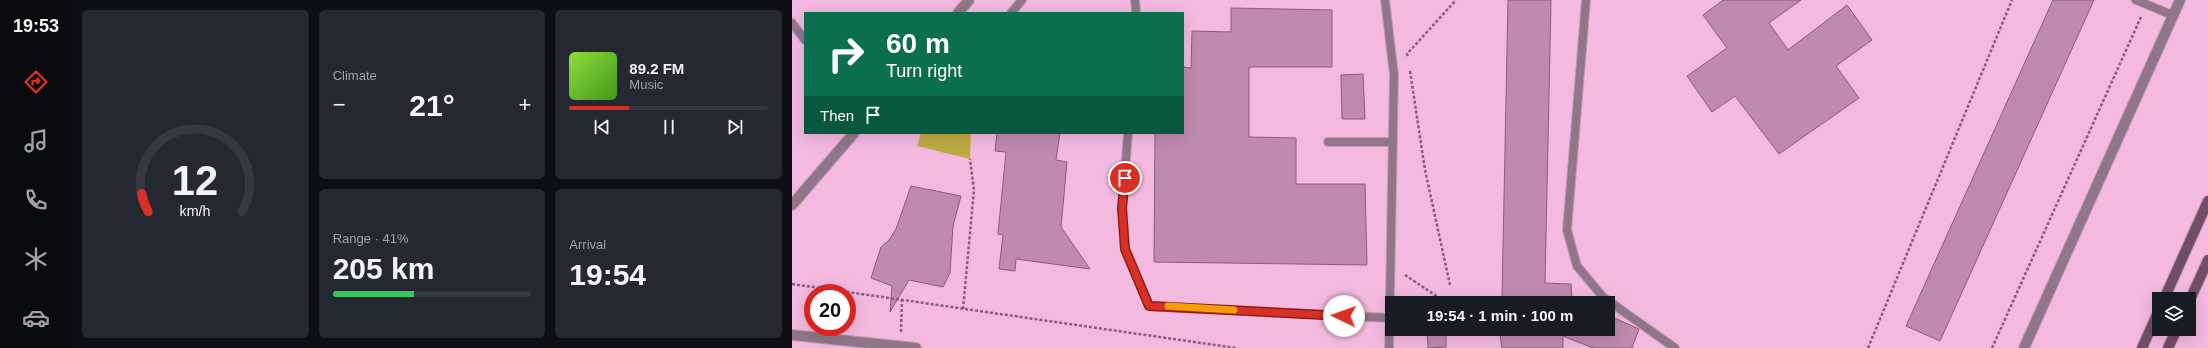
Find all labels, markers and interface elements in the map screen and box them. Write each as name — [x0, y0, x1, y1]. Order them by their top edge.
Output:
text: 19:53 — [13, 16, 59, 36]
icon: right — [820, 28, 872, 80]
text: 60 m — [886, 28, 950, 59]
text: 89.2 FM — [629, 60, 684, 77]
text: Turn right — [886, 61, 962, 81]
icon: directions — [22, 68, 50, 96]
text: Climate — [333, 68, 377, 83]
text: Music — [629, 77, 663, 92]
text: 21° — [409, 89, 455, 122]
text: − — [333, 92, 346, 117]
text: + — [518, 92, 531, 117]
icon: arrive — [862, 104, 884, 126]
text: Then — [820, 107, 854, 124]
icon: previous — [591, 116, 613, 138]
icon: pause — [658, 116, 680, 138]
icon: next — [724, 116, 746, 138]
icon: music — [22, 127, 50, 155]
text: 12 — [172, 157, 218, 204]
pin — [1108, 161, 1142, 195]
icon: arrive — [1114, 167, 1136, 189]
icon: phone — [22, 186, 50, 214]
text: km/h — [180, 203, 211, 219]
text: Range · 41% — [333, 231, 409, 246]
text: Arrival — [569, 237, 606, 252]
icon: climate — [22, 245, 50, 273]
text: 205 km — [333, 252, 434, 285]
text: 19:54 — [569, 258, 646, 291]
speed limit sign: 20 — [804, 284, 856, 336]
map controls — [2152, 292, 2196, 336]
button: layers — [2152, 292, 2196, 336]
position arrow — [1323, 295, 1365, 337]
icon: car — [22, 304, 50, 332]
text: 19:54 · 1 min · 100 m — [1427, 307, 1573, 324]

